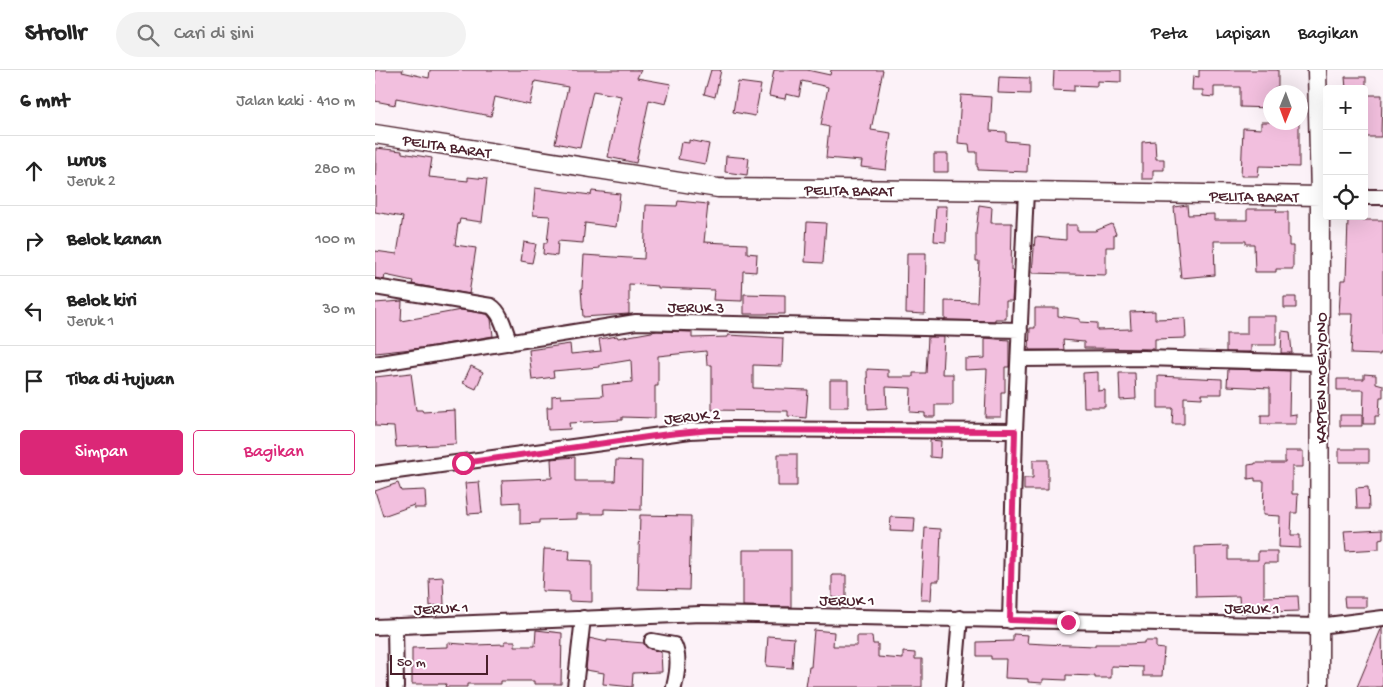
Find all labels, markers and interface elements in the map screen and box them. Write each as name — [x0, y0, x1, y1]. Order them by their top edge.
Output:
search box — [116, 12, 466, 57]
text: Strollr — [25, 20, 86, 49]
icon: search — [134, 21, 162, 49]
text: Cari di sini — [174, 23, 254, 46]
text: Peta — [1151, 24, 1188, 45]
text: Lapisan — [1216, 24, 1270, 45]
text: Bagikan — [1298, 24, 1358, 45]
north arrow — [1263, 85, 1308, 130]
map controls — [1323, 85, 1368, 220]
button: + — [1323, 85, 1368, 130]
text: 6 mnt — [20, 90, 69, 115]
text: Jalan kaki · 410 m — [236, 93, 355, 112]
button: − — [1323, 130, 1368, 175]
street label: PELITA BARAT — [400, 132, 493, 165]
text: Lurus — [67, 150, 106, 173]
icon: ahead — [20, 157, 48, 185]
text: 280 m — [314, 161, 355, 180]
text: Jeruk 2 — [67, 173, 116, 192]
button: locate — [1323, 175, 1368, 220]
street label: PELITA BARAT — [803, 182, 895, 203]
street label: PELITA BARAT — [1208, 188, 1300, 209]
icon: right — [20, 227, 48, 255]
text: Belok kanan — [67, 229, 161, 252]
text: 100 m — [315, 231, 355, 250]
text: Belok kiri — [67, 290, 137, 313]
icon: left — [20, 297, 48, 325]
street label: JERUK 3 — [667, 300, 725, 319]
text: 30 m — [322, 301, 355, 320]
street label: KAPTEN MOELYONO — [1314, 312, 1333, 444]
text: Jeruk 1 — [67, 313, 114, 332]
icon: arrive — [20, 367, 48, 395]
text: Tiba di tujuan — [67, 369, 174, 392]
street label: JERUK 2 — [663, 407, 721, 430]
button: Simpan — [20, 430, 183, 475]
button: Bagikan — [193, 430, 355, 475]
route start — [452, 452, 475, 475]
street label: JERUK 1 — [819, 593, 875, 612]
street label: JERUK 1 — [413, 600, 469, 621]
street label: JERUK 1 — [1224, 601, 1280, 620]
route end — [1057, 611, 1080, 634]
scale bar — [390, 652, 487, 675]
text: 50 m — [397, 655, 426, 672]

